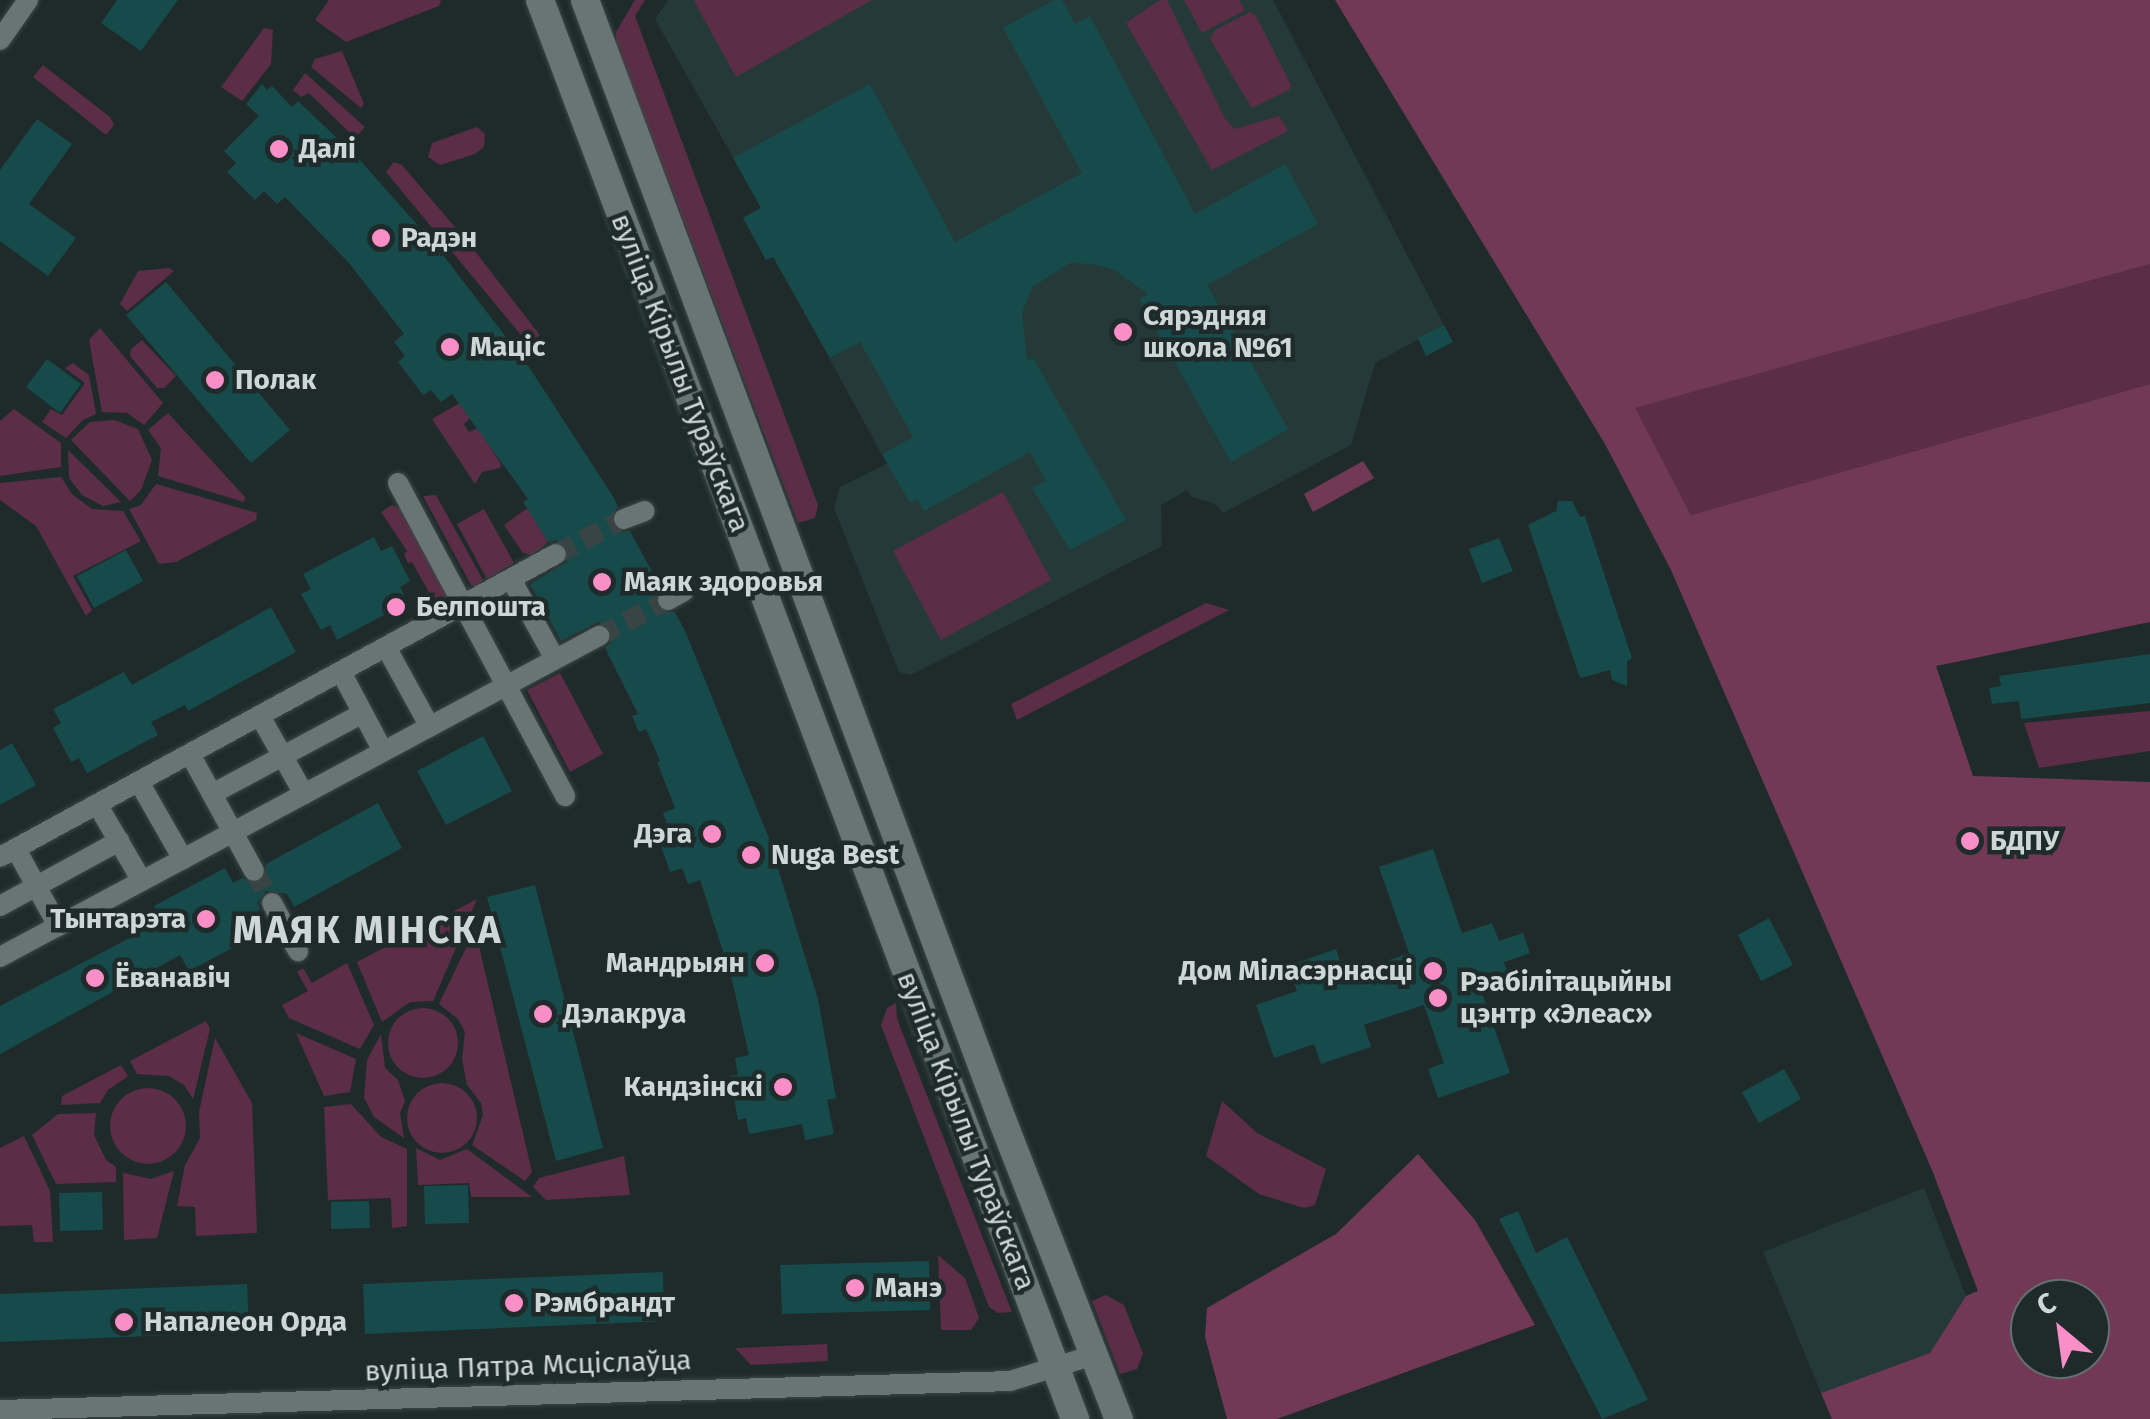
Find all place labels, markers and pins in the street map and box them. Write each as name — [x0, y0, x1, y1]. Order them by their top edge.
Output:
place label: Далі — [299, 132, 356, 166]
marker: Далі — [268, 138, 290, 160]
place label: Радэн — [401, 221, 477, 255]
marker: Радэн — [370, 227, 392, 249]
place label: Сярэдняя школа №61 — [1143, 299, 1293, 365]
marker: Сярэдняя школа №61 — [1112, 321, 1134, 343]
place label: Маціс — [470, 330, 545, 364]
marker: Маціс — [439, 336, 461, 358]
place label: Полак — [235, 363, 316, 397]
marker: Полак — [204, 369, 226, 391]
place label: Маяк здоровья — [624, 565, 823, 599]
marker: Маяк здоровья — [589, 569, 615, 595]
place label: Белпошта — [416, 590, 546, 624]
marker: Белпошта — [385, 596, 407, 618]
place label: Дэга — [634, 817, 692, 851]
marker: Дэга — [701, 823, 723, 845]
place label: БДПУ — [1990, 824, 2059, 858]
marker: БДПУ — [1959, 830, 1981, 852]
place label: Nuga Best — [771, 838, 899, 872]
marker: Nuga Best — [740, 844, 762, 866]
place label: Тынтарэта — [50, 902, 186, 936]
marker: Тынтарэта — [195, 908, 217, 930]
place label: Мандрыян — [606, 946, 745, 980]
marker: Мандрыян — [754, 952, 776, 974]
place label: Дом Міласэрнасці — [1179, 954, 1413, 988]
marker: Дом Міласэрнасці — [1422, 960, 1444, 982]
place label: Ёванавіч — [115, 961, 231, 995]
place label: Рэабілітацыйны цэнтр «Элеас» — [1460, 965, 1672, 1031]
marker: Ёванавіч — [84, 967, 106, 989]
marker: Рэабілітацыйны цэнтр «Элеас» — [1425, 985, 1451, 1011]
place label: Дэлакруа — [563, 997, 686, 1031]
marker: Дэлакруа — [532, 1003, 554, 1025]
place label: Кандзінскі — [624, 1070, 763, 1104]
marker: Кандзінскі — [772, 1076, 794, 1098]
place label: Манэ — [875, 1271, 942, 1305]
marker: Манэ — [844, 1277, 866, 1299]
place label: Рэмбрандт — [534, 1286, 675, 1320]
marker: Рэмбрандт — [503, 1292, 525, 1314]
place label: Напалеон Орда — [144, 1305, 347, 1339]
marker: Напалеон Орда — [113, 1311, 135, 1333]

